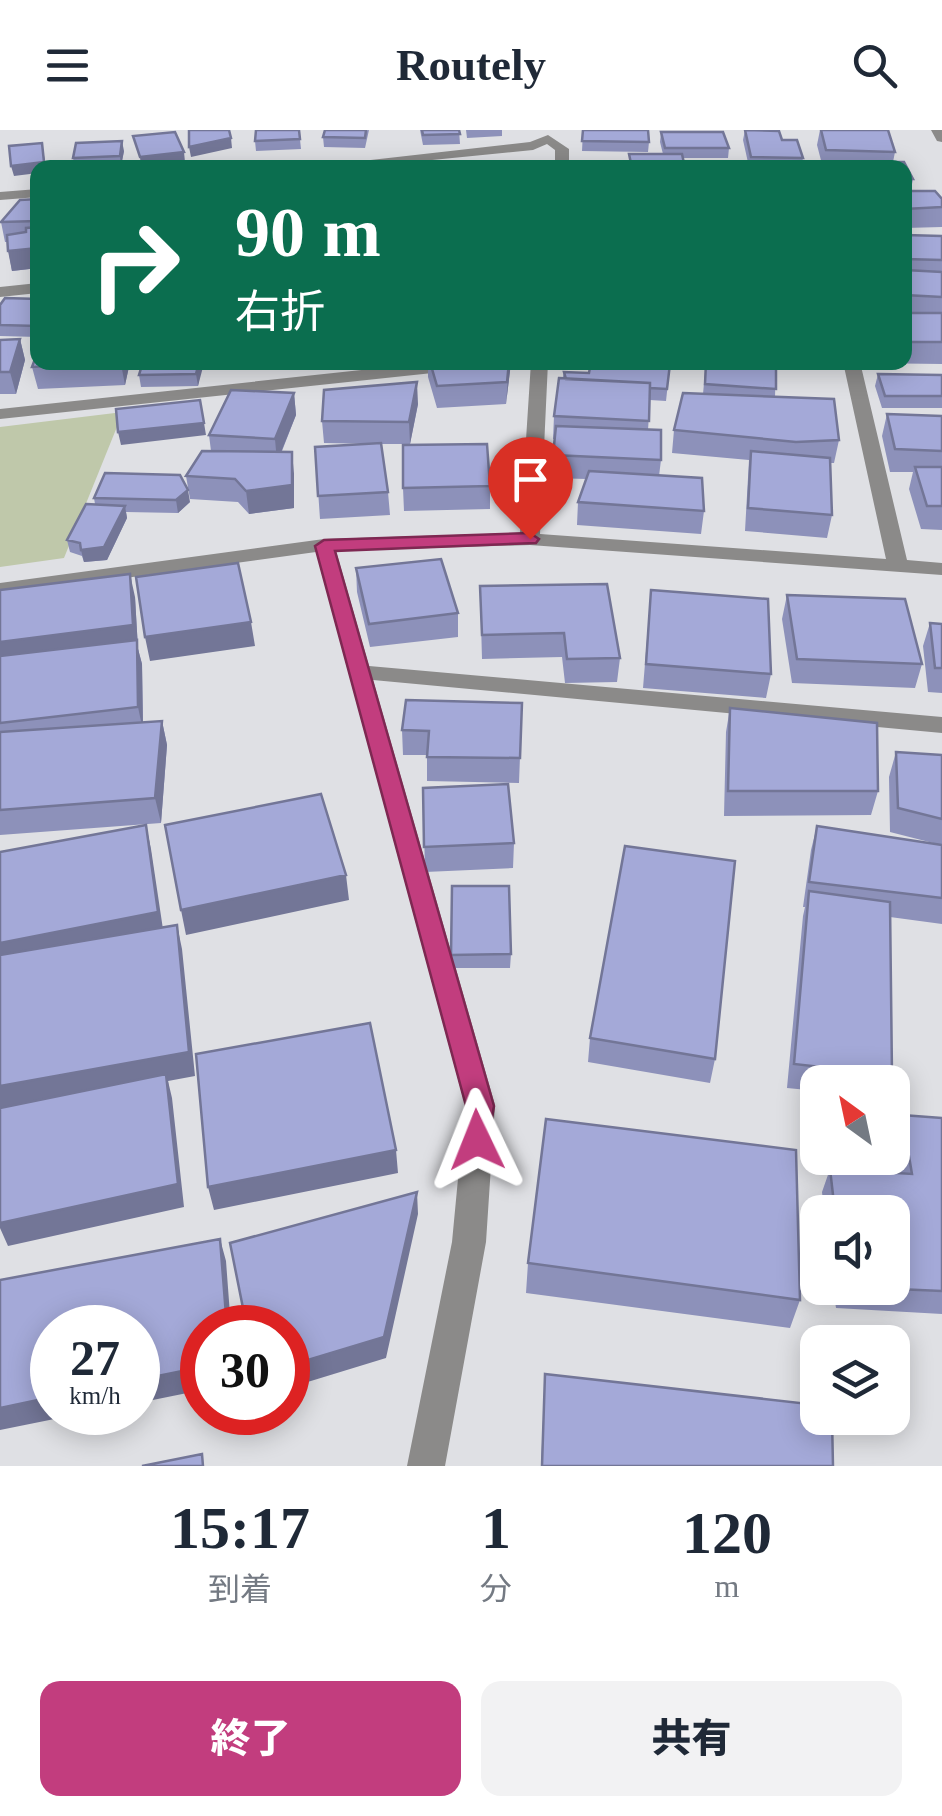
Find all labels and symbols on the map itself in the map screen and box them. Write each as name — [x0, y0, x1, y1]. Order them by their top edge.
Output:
pin — [488, 437, 573, 540]
north arrow — [800, 1065, 910, 1175]
position arrow — [425, 1088, 529, 1192]
speed limit sign: 30 — [180, 1305, 310, 1435]

